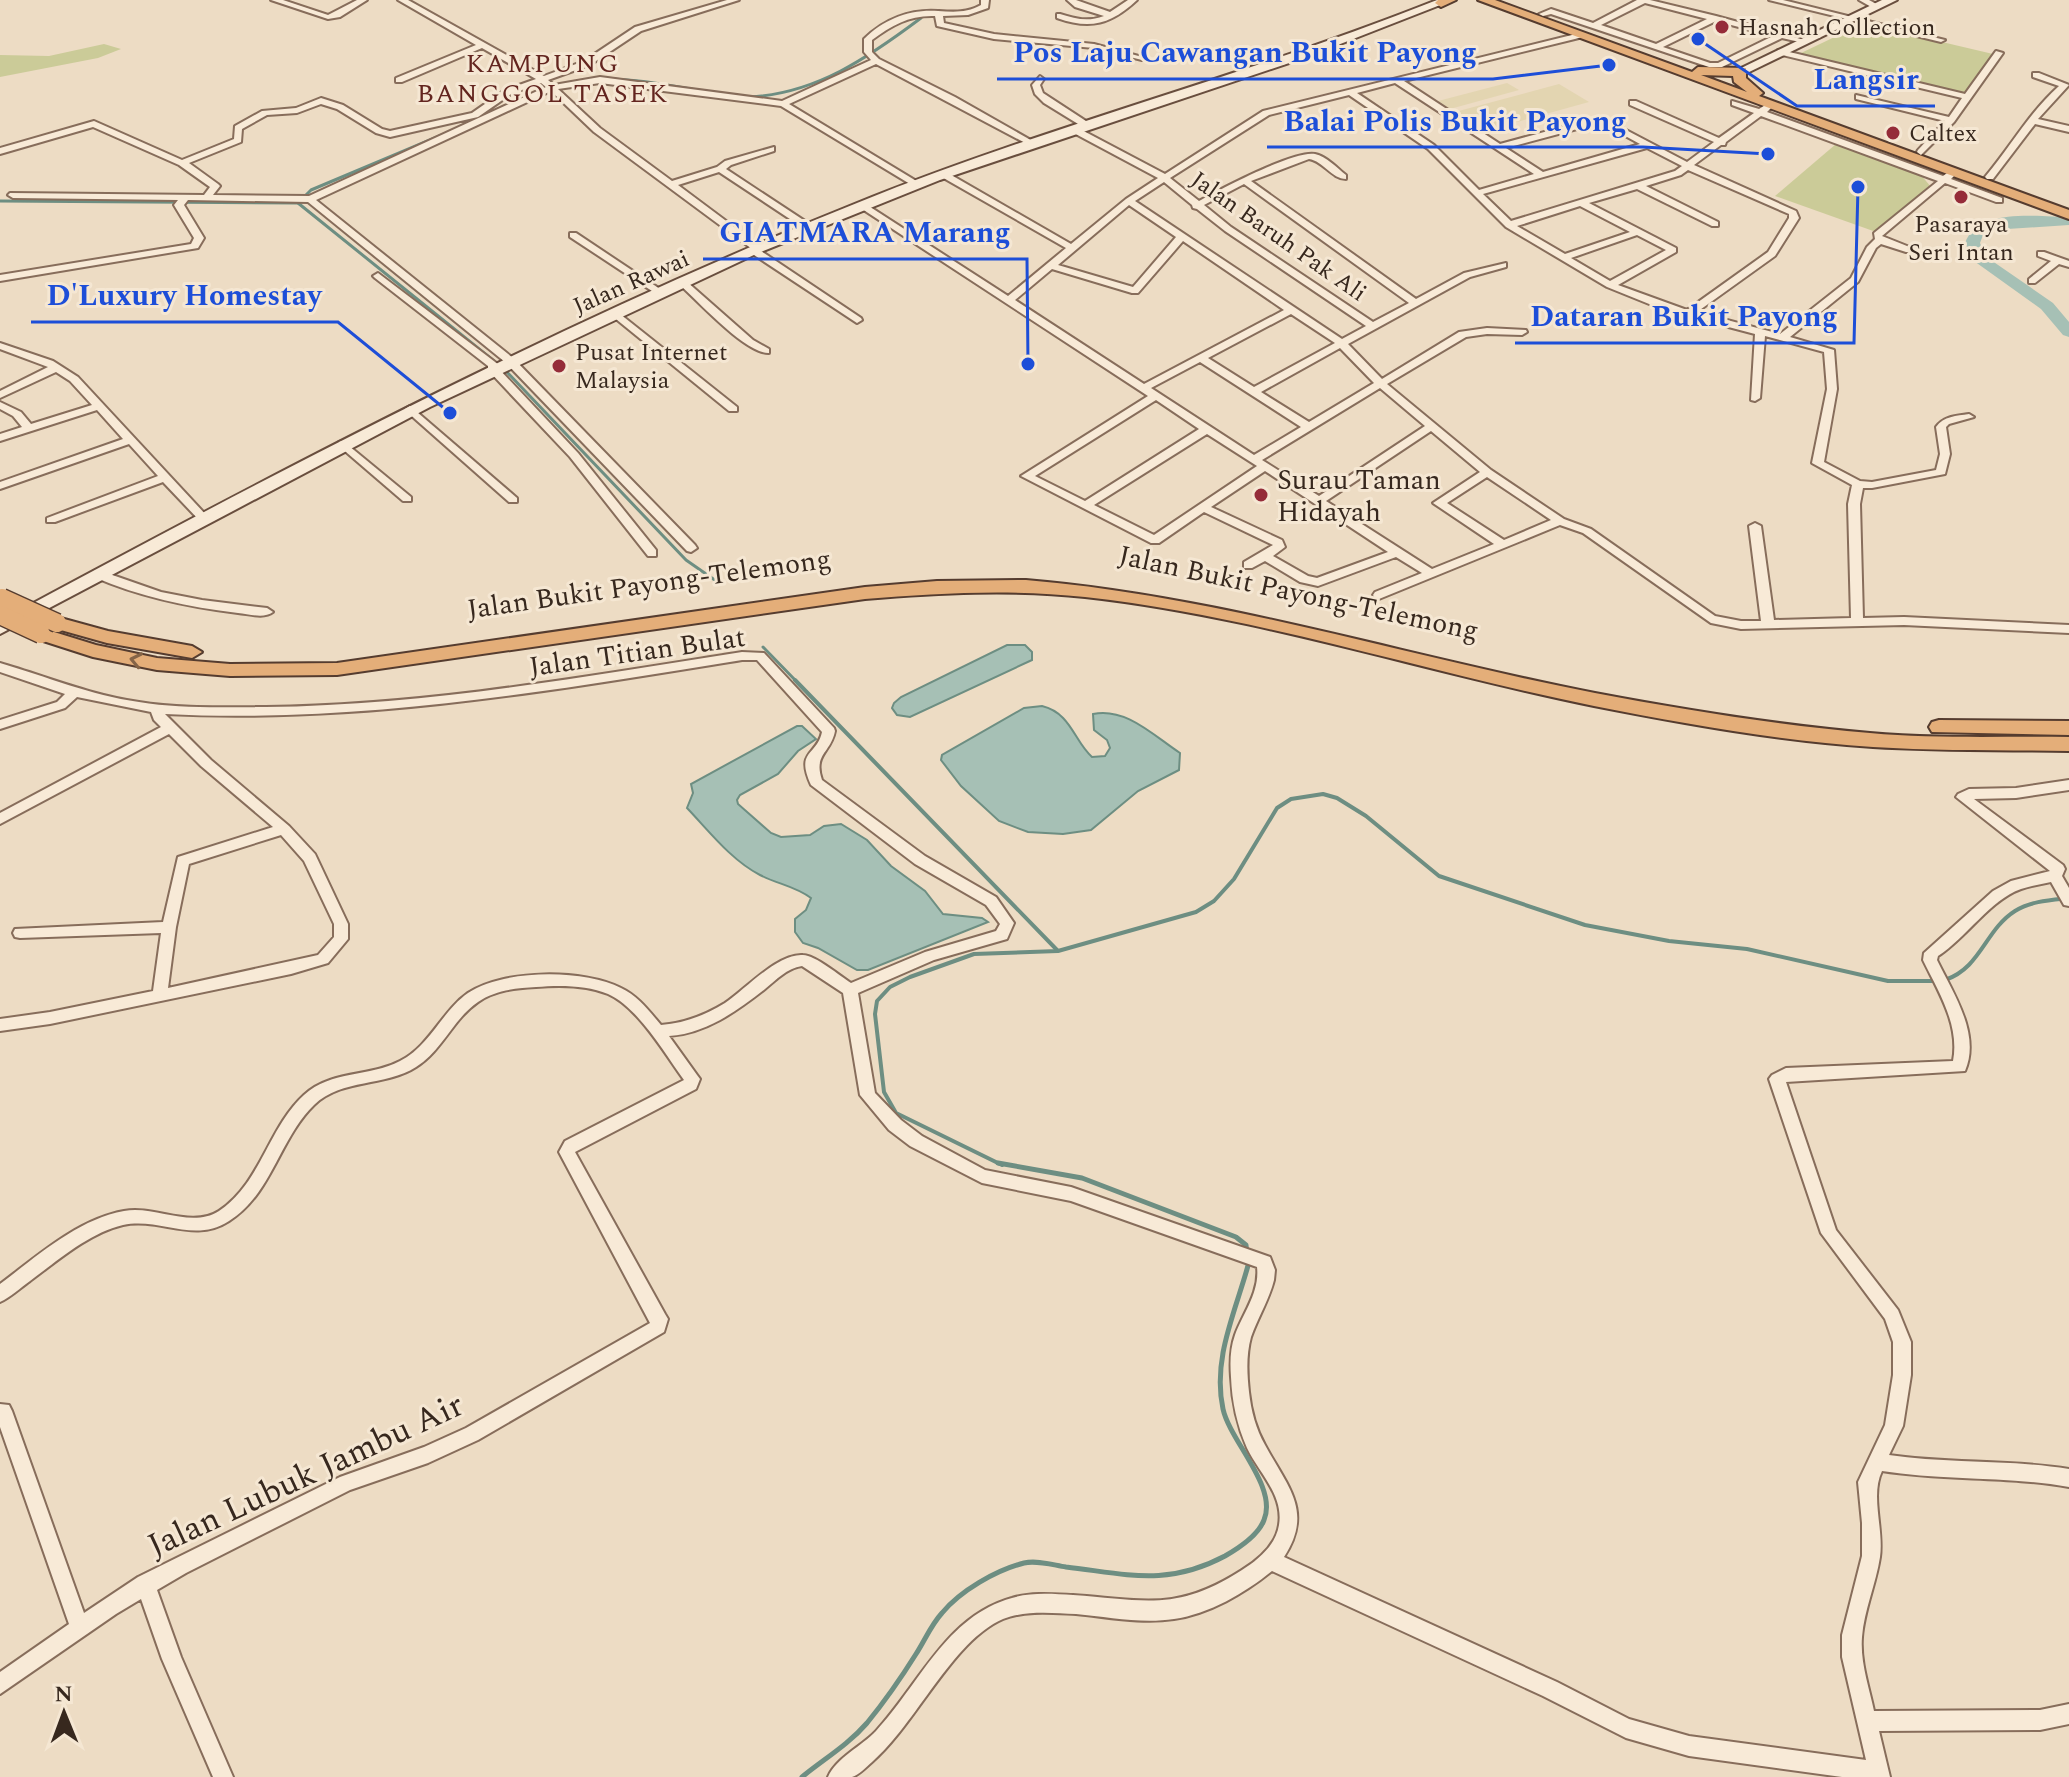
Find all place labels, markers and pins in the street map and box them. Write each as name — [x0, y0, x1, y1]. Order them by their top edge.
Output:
place label: Hasnah Collection — [1738, 10, 1936, 46]
marker: Hasnah Collection — [1713, 18, 1731, 36]
callout: Pos Laju Cawangan Bukit Payong — [997, 25, 1493, 79]
callout: Langsir — [1797, 52, 1935, 106]
callout: Balai Polis Bukit Payong — [1267, 93, 1643, 147]
place label: Caltex — [1909, 116, 1977, 152]
marker: Caltex — [1884, 124, 1902, 142]
marker: Pasaraya Seri Intan — [1952, 188, 1970, 206]
callout: GIATMARA Marang — [703, 205, 1027, 259]
place label: Pasaraya Seri Intan — [1908, 207, 2014, 271]
callout: D'Luxury Homestay — [31, 268, 338, 322]
callout: Dataran Bukit Payong — [1515, 289, 1854, 343]
place label: Pusat Internet Malaysia — [575, 335, 727, 399]
marker: Pusat Internet Malaysia — [550, 357, 568, 375]
place label: Surau Taman Hidayah — [1277, 459, 1441, 534]
marker: Surau Taman Hidayah — [1252, 486, 1270, 504]

